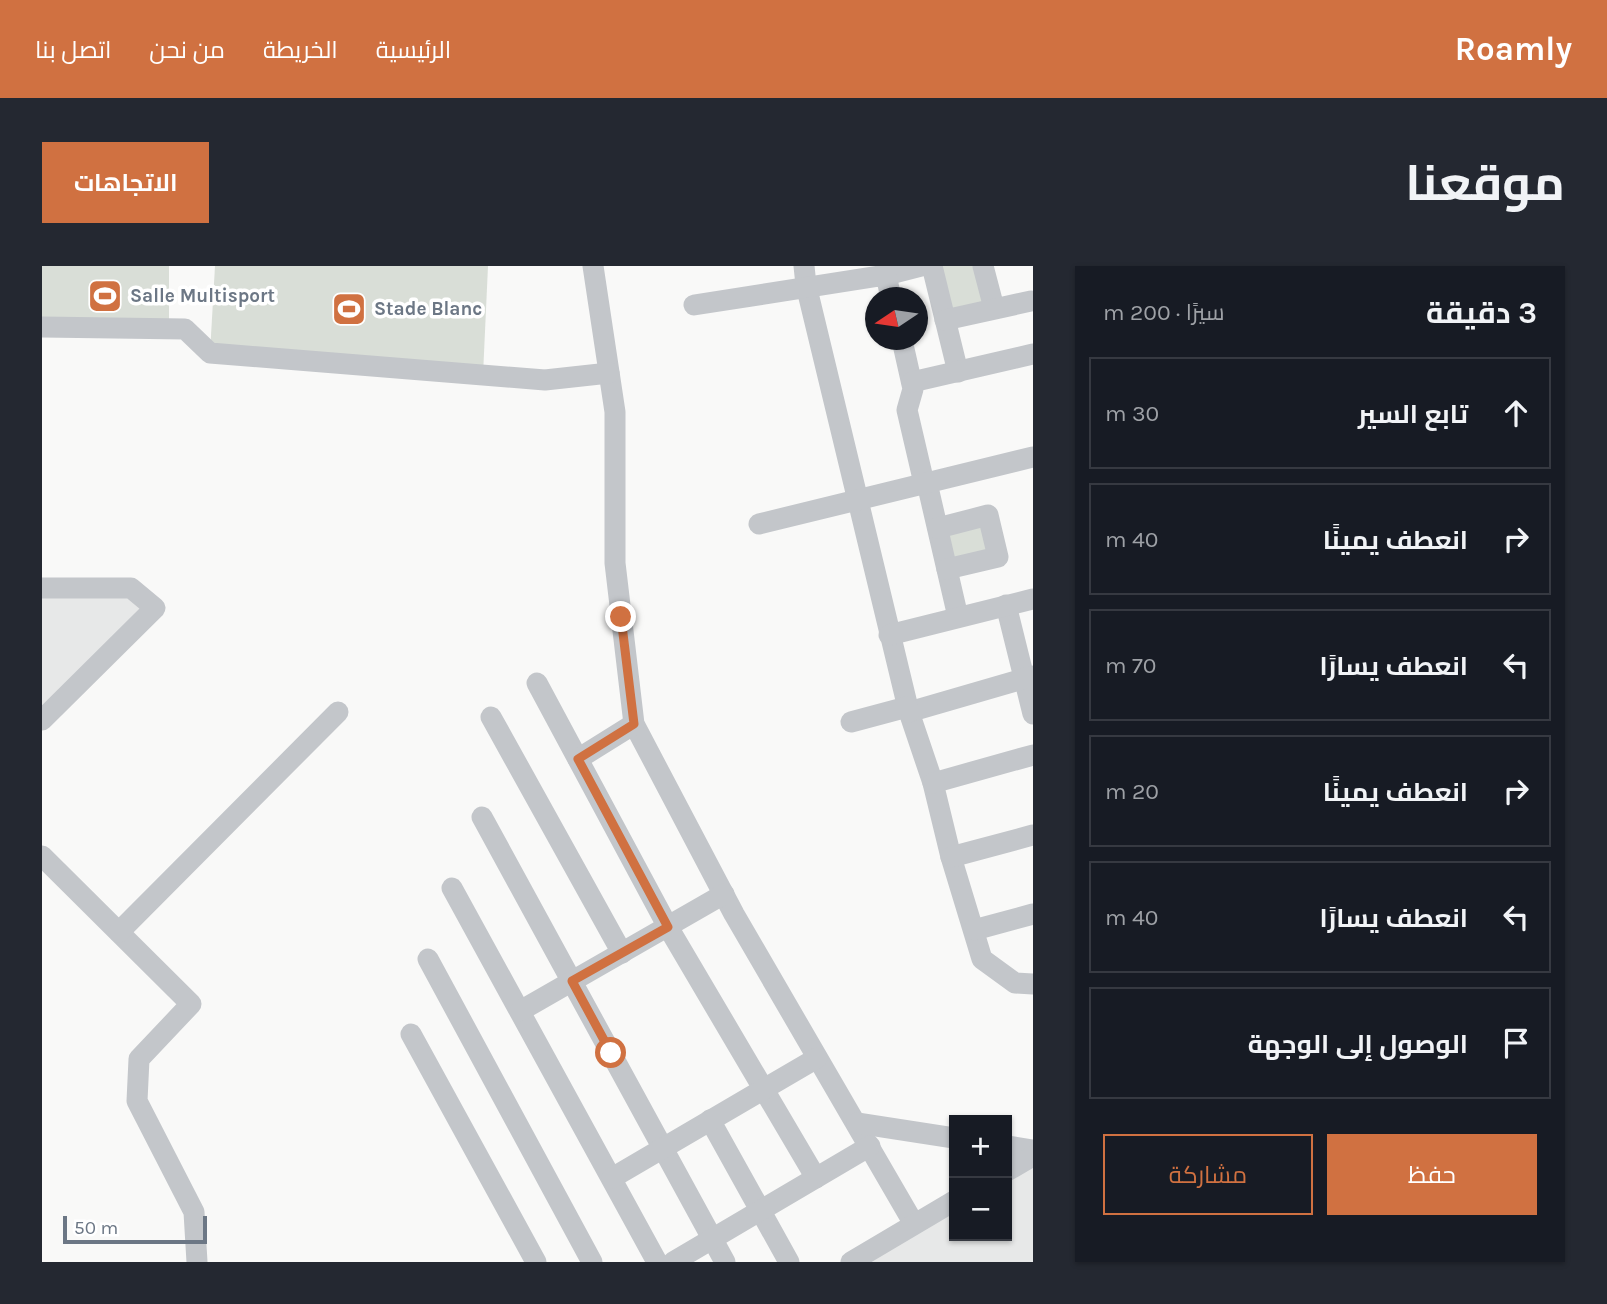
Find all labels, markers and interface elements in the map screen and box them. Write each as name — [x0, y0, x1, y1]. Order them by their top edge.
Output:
text: Roamly — [1455, 30, 1572, 68]
text: اتصل بنا — [35, 36, 111, 64]
text: من نحن — [149, 36, 225, 64]
text: الخريطة — [263, 36, 338, 64]
text: الرئيسية — [376, 36, 451, 64]
button: الاتجاهات — [42, 142, 209, 223]
text: موقعنا — [1405, 155, 1565, 212]
sports icon: Salle Multisport — [86, 277, 124, 315]
place label: Salle Multisport — [130, 285, 275, 307]
north arrow — [865, 287, 928, 350]
sports icon: Stade Blanc — [330, 290, 368, 328]
text: 3 دقيقة — [1426, 295, 1537, 331]
place label: Stade Blanc — [374, 298, 482, 320]
text: سيرًا · 200 m — [1103, 299, 1225, 326]
icon: ahead — [1497, 394, 1535, 432]
text: تابع السير — [1358, 399, 1468, 430]
text: 30 m — [1105, 400, 1159, 427]
icon: right — [1497, 520, 1535, 558]
text: انعطف يمينًا — [1323, 525, 1468, 556]
text: 40 m — [1105, 526, 1159, 553]
route end — [605, 601, 636, 632]
icon: left — [1497, 646, 1535, 684]
text: انعطف يسارًا — [1320, 651, 1468, 682]
text: 70 m — [1105, 652, 1156, 679]
icon: right — [1497, 772, 1535, 810]
text: انعطف يمينًا — [1323, 777, 1468, 808]
text: 20 m — [1105, 778, 1159, 805]
icon: left — [1497, 898, 1535, 936]
text: انعطف يسارًا — [1320, 903, 1468, 934]
text: 40 m — [1105, 904, 1159, 931]
icon: arrive — [1497, 1024, 1535, 1062]
text: الوصول إلى الوجهة — [1248, 1029, 1468, 1060]
route start — [595, 1037, 626, 1068]
map controls — [949, 1115, 1012, 1241]
button: + — [949, 1115, 1012, 1178]
button: مشاركة — [1103, 1134, 1313, 1215]
button: حفظ — [1327, 1134, 1537, 1215]
button: − — [949, 1178, 1012, 1241]
scale bar — [63, 1213, 206, 1245]
text: 50 m — [74, 1217, 118, 1239]

